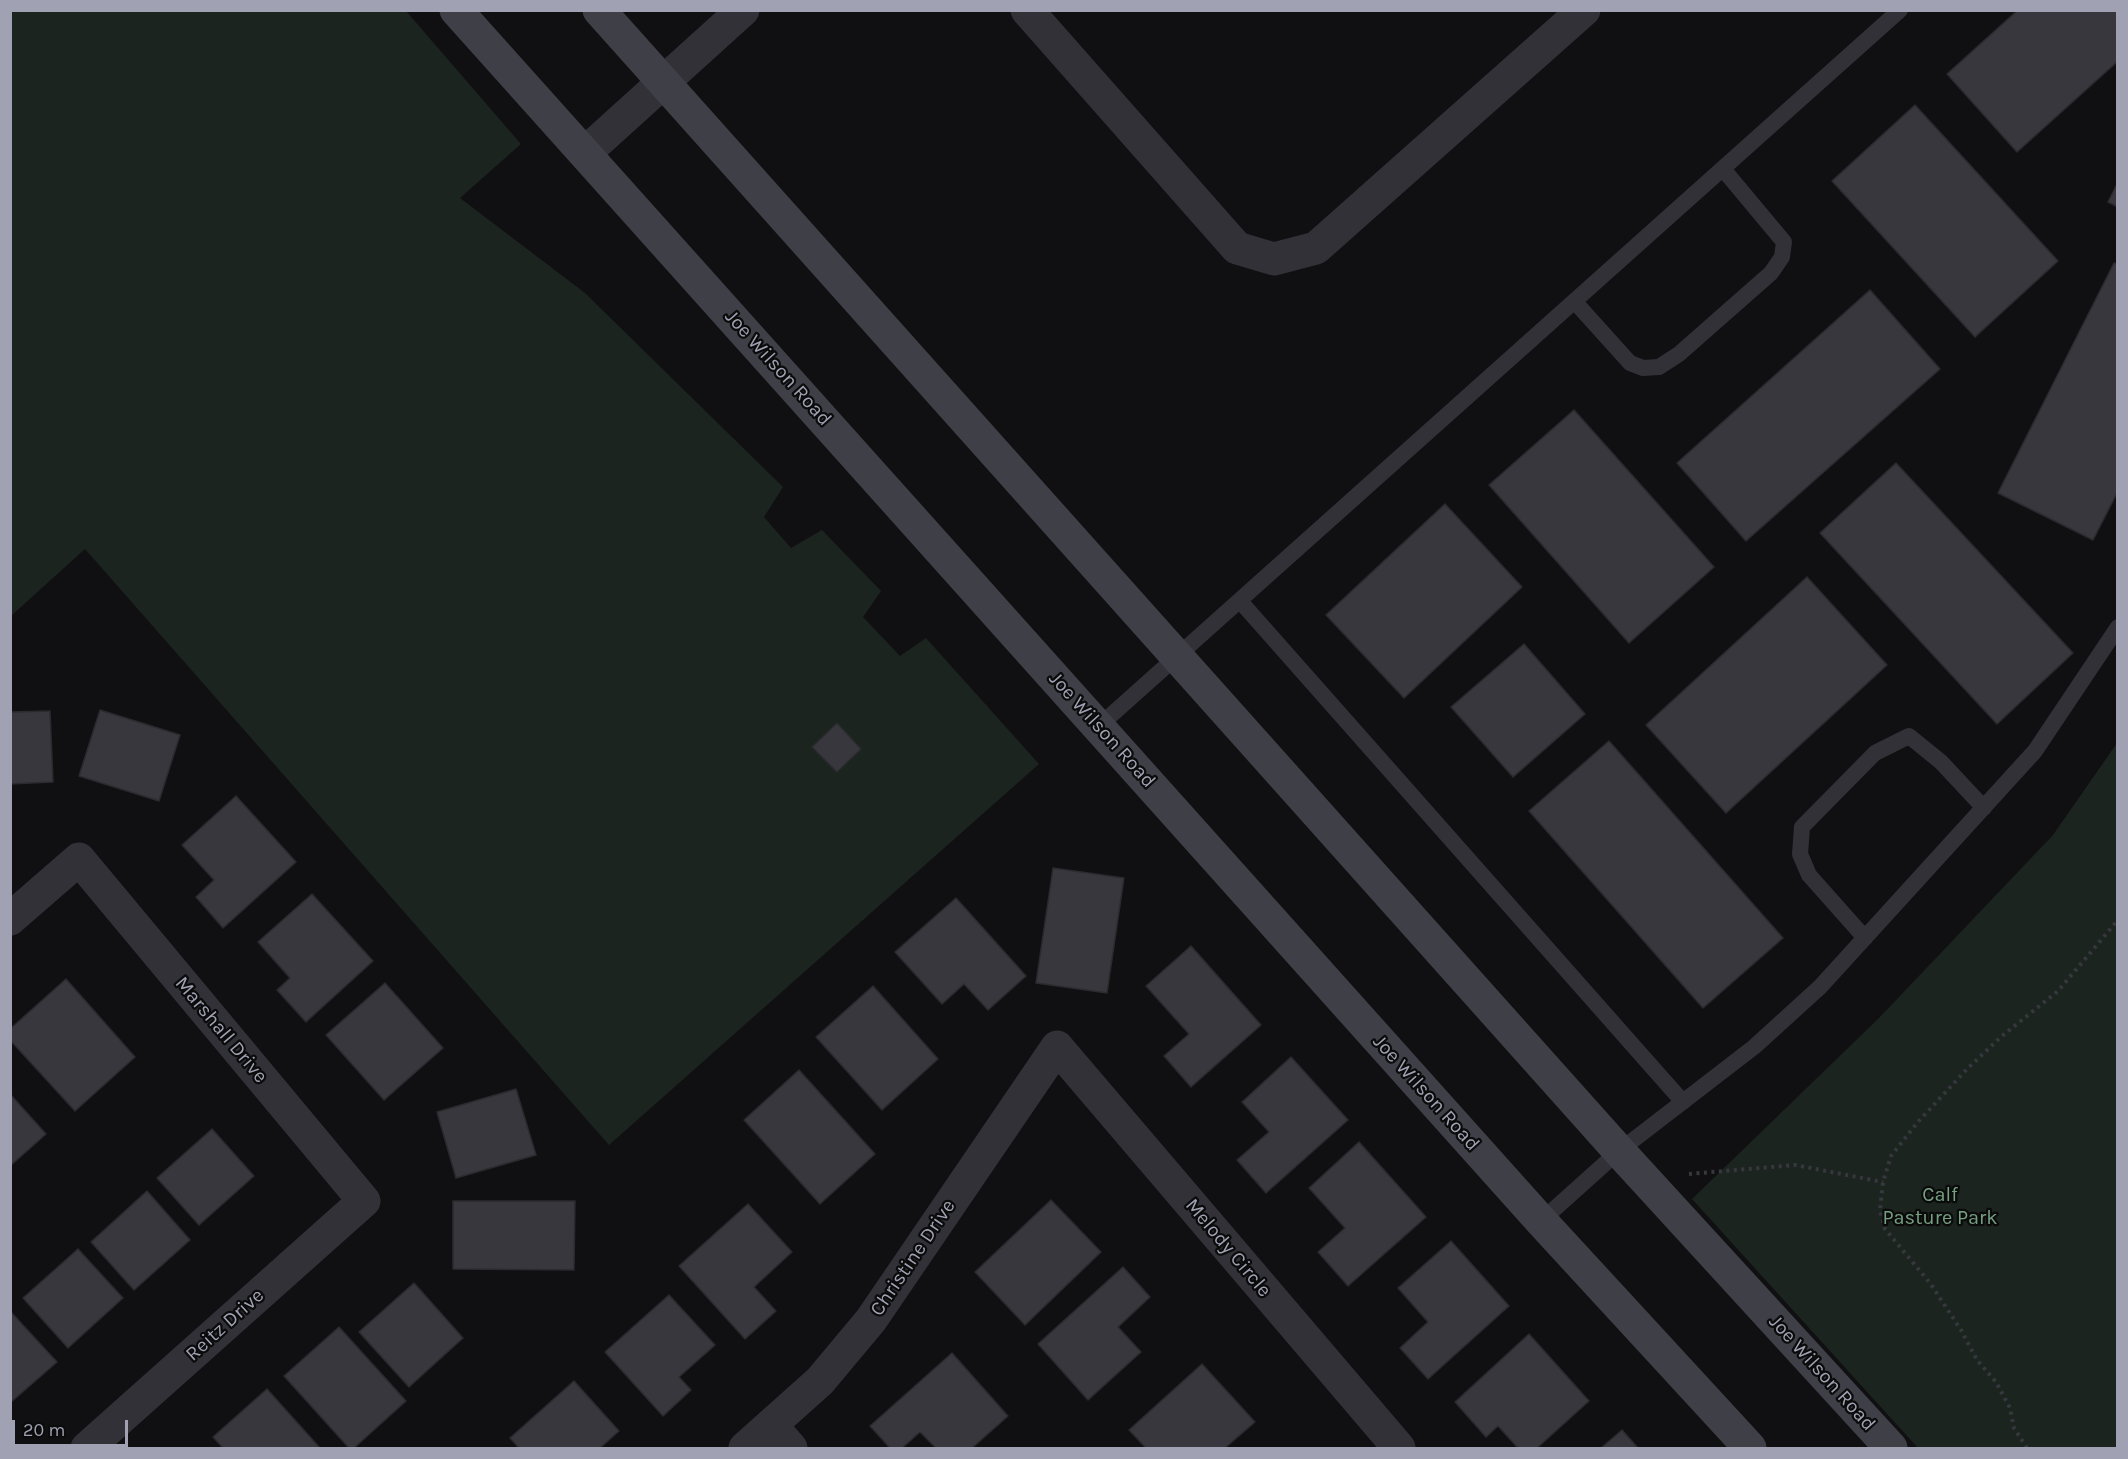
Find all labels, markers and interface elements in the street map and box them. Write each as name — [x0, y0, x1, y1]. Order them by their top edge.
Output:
street label: Joe Wilson Road — [720, 305, 836, 431]
street label: Joe Wilson Road — [1044, 667, 1160, 793]
street label: Marshall Drive — [170, 972, 272, 1088]
street label: Joe Wilson Road — [1368, 1030, 1484, 1156]
park label: Calf Pasture Park — [1882, 1183, 1998, 1230]
street label: Melody Circle — [1180, 1194, 1276, 1302]
street label: Christine Drive — [865, 1195, 961, 1321]
street label: Reitz Drive — [181, 1284, 269, 1366]
street label: Joe Wilson Road — [1764, 1310, 1880, 1436]
scale bar — [15, 1408, 130, 1446]
text: 20 m — [23, 1419, 65, 1441]

